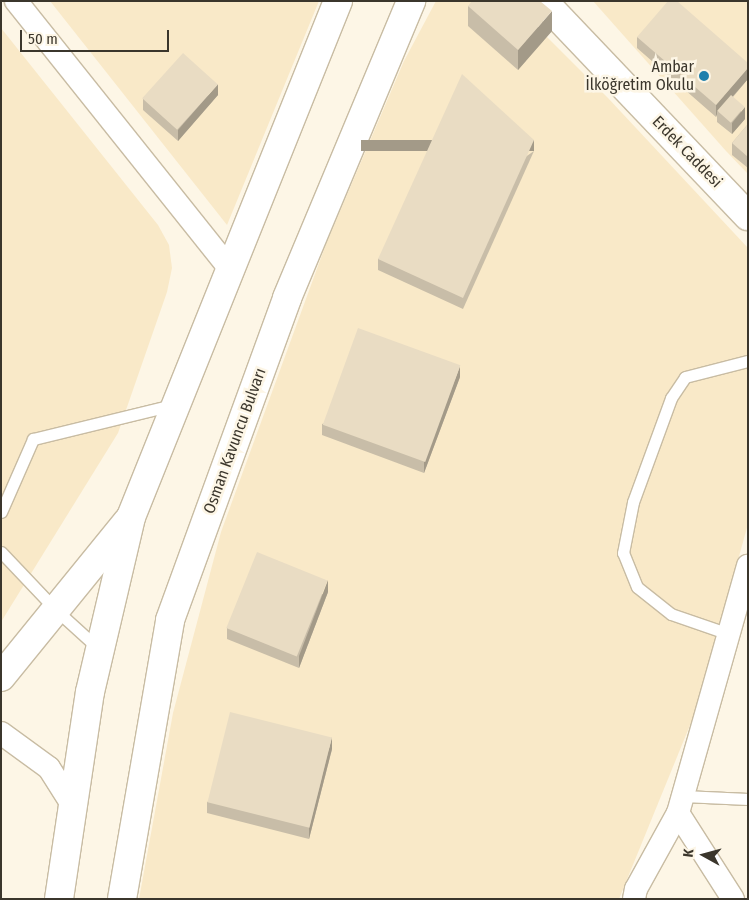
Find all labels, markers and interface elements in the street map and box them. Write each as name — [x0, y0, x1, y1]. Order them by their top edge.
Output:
scale bar — [22, 20, 171, 52]
text: 50 m — [28, 30, 58, 48]
place label: Ambar İlköğretim Okulu — [586, 57, 694, 95]
marker: Ambar İlköğretim Okulu — [698, 70, 710, 82]
street label: Erdek Caddesi — [648, 112, 726, 192]
street label: Osman Kavuncu Bulvarı — [200, 366, 270, 516]
north arrow — [679, 830, 729, 880]
text: K — [680, 848, 698, 858]

